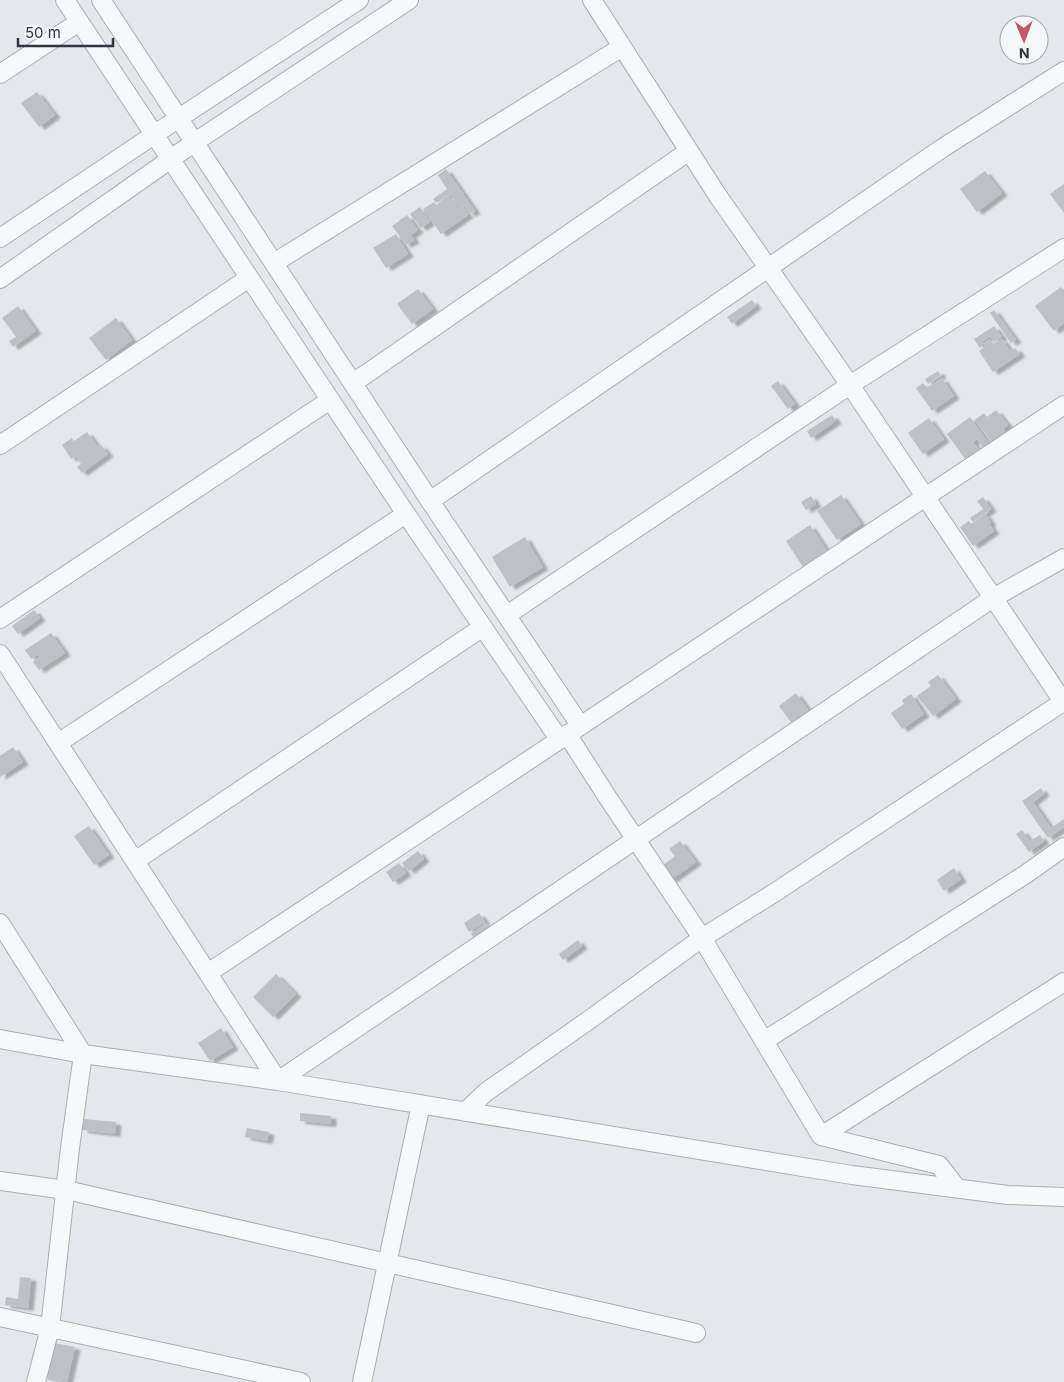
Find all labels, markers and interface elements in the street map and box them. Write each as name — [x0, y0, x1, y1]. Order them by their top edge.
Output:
scale bar — [18, 15, 112, 47]
north arrow — [999, 15, 1049, 65]
text: 50 m — [25, 23, 61, 42]
text: N — [1019, 45, 1030, 62]

